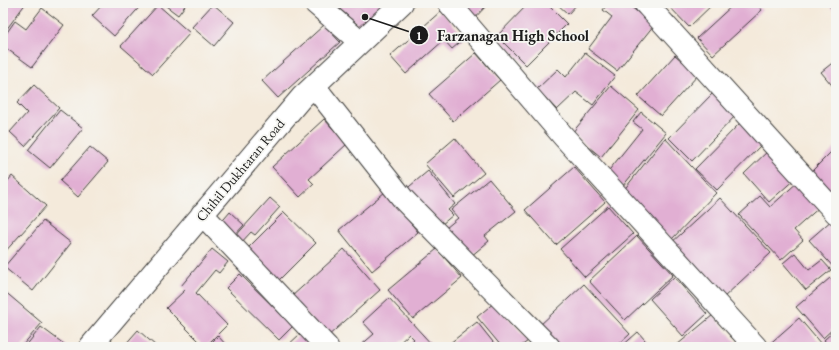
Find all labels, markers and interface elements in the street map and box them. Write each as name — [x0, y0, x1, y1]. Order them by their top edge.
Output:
callout: Farzanagan High School — [409, 22, 597, 49]
text: Farzanagan High School — [437, 26, 590, 45]
text: 1 — [416, 28, 422, 44]
street label: Chihil Dukhtaran Road — [192, 114, 289, 225]

